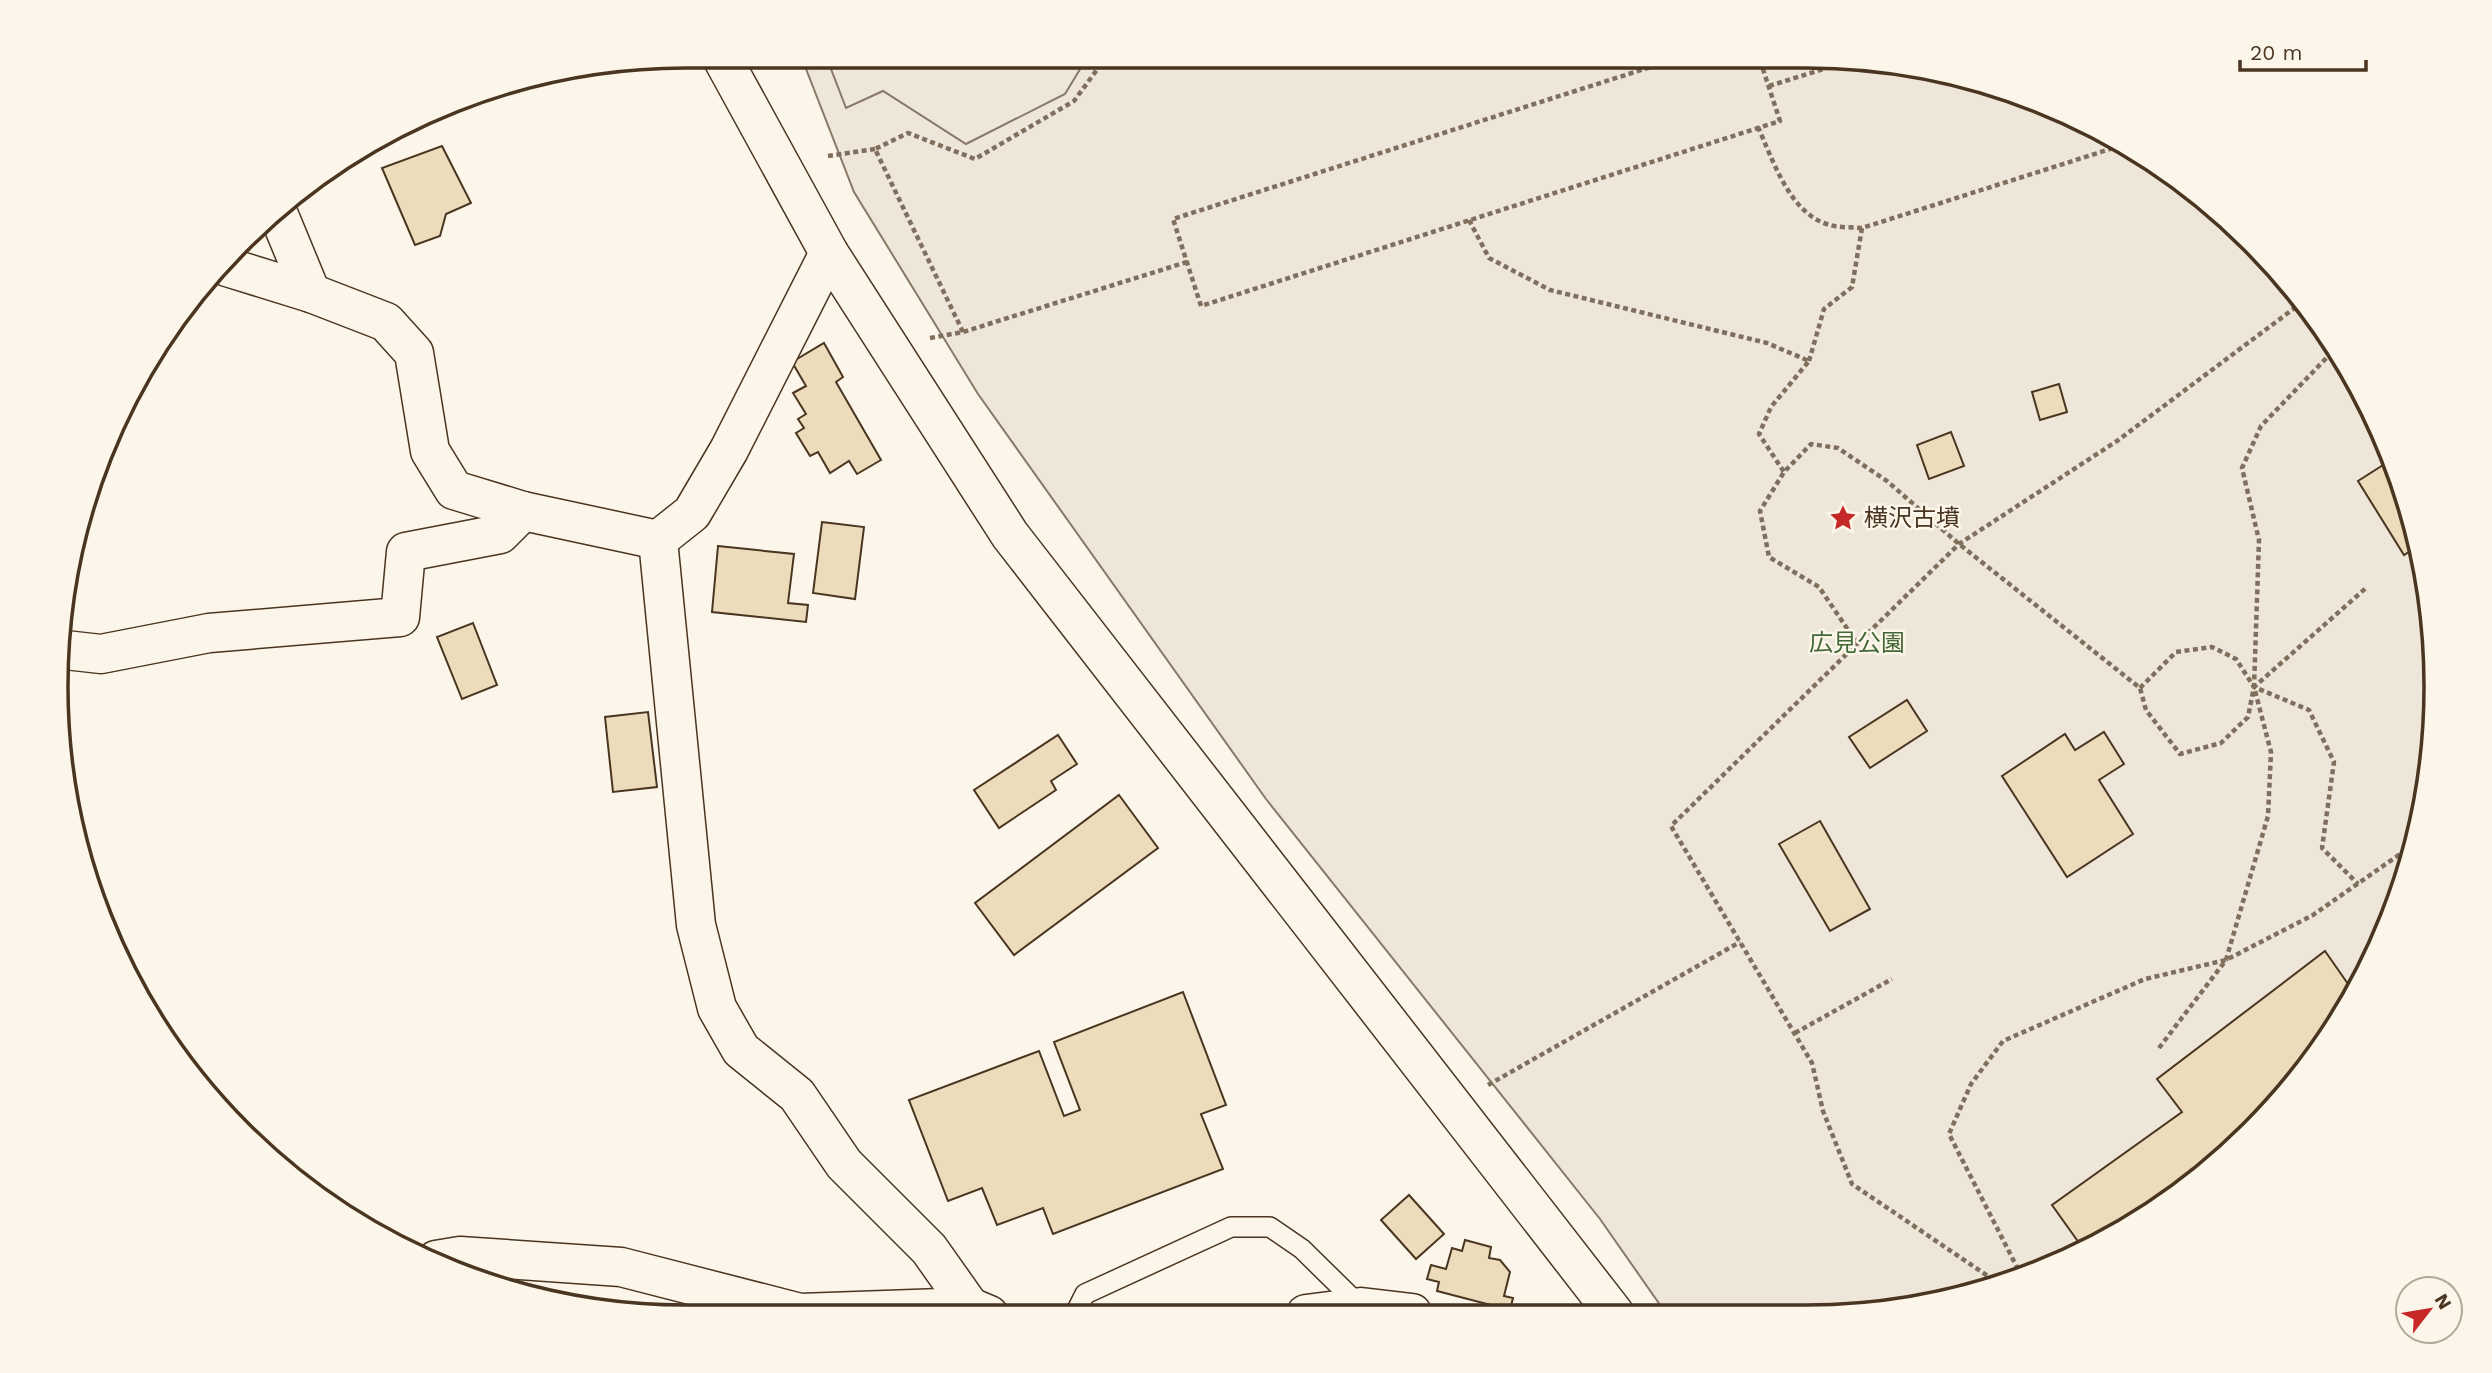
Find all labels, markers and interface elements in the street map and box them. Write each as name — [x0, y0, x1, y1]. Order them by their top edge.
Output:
scale bar — [2240, 28, 2366, 72]
text: 20 m — [2250, 40, 2302, 65]
place icon: 横沢古墳 — [1828, 503, 1858, 533]
place label: 横沢古墳 — [1864, 504, 1960, 532]
park label: 広見公園 — [1809, 629, 1905, 657]
north arrow — [2394, 1275, 2464, 1345]
text: N — [2430, 1290, 2457, 1313]

